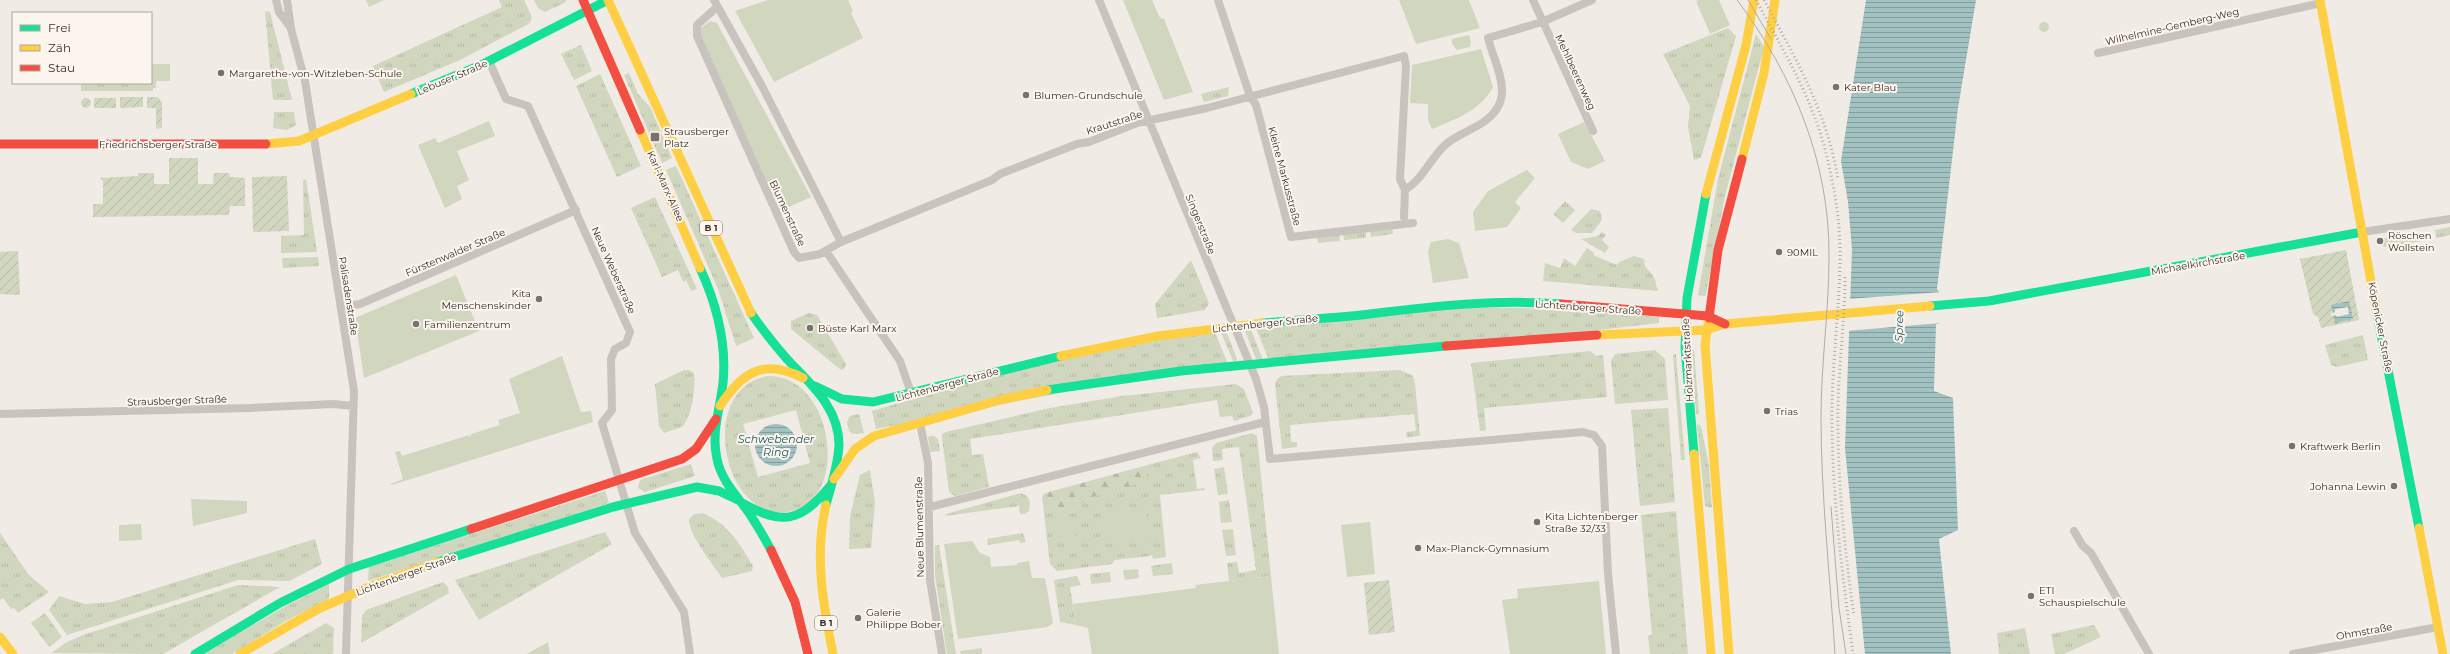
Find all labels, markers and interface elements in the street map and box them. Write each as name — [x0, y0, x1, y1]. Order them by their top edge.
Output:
street label: Wilhelmine-Gemberg-Weg — [2104, 5, 2240, 48]
legend — [12, 12, 152, 84]
text: Frei — [48, 20, 71, 35]
street label: Mehlbeerenweg — [1552, 32, 1599, 112]
text: Zäh — [48, 40, 71, 55]
street label: Lebuser Straße — [415, 57, 489, 98]
text: Stau — [48, 60, 75, 75]
place label: Margarethe-von-Witzleben-Schule — [229, 67, 402, 80]
marker: Margarethe-von-Witzleben-Schule — [216, 68, 226, 78]
place label: Kater Blau — [1844, 81, 1896, 94]
marker: Kater Blau — [1831, 82, 1841, 92]
place label: Blumen-Grundschule — [1034, 89, 1143, 102]
marker: Blumen-Grundschule — [1021, 90, 1031, 100]
street label: Krautstraße — [1084, 107, 1144, 138]
place label: Strausberger Platz — [664, 125, 729, 150]
street label: Kleine Markusstraße — [1265, 125, 1304, 227]
marker: Strausberger Platz — [649, 131, 661, 143]
street label: Friedrichsberger Straße — [99, 138, 217, 151]
street label: Karl-Marx-Allee — [644, 149, 687, 224]
street label: Blumenstraße — [767, 178, 809, 248]
street label: Singerstraße — [1183, 192, 1218, 256]
road number: B 1 — [700, 221, 722, 235]
street label: Fürstenwalder Straße — [403, 225, 507, 279]
street label: Neue Weberstraße — [588, 225, 639, 316]
place label: Röschen Wollstein — [2388, 229, 2434, 254]
marker: Röschen Wollstein — [2375, 236, 2385, 246]
place label: 90MIL — [1787, 246, 1818, 259]
marker: 90MIL — [1774, 247, 1784, 257]
street label: Michaelkirchstraße — [2150, 249, 2246, 278]
street label: Palisadenstraße — [336, 256, 361, 337]
street label: Köpenicker Straße — [2365, 281, 2396, 373]
place label: Kita Menschenskinder — [442, 287, 531, 312]
marker: Kita Menschenskinder — [534, 294, 544, 304]
street label: Lichtenberger Straße — [1535, 297, 1641, 318]
water label: Spree — [1891, 310, 1907, 342]
street label: Lichtenberger Straße — [1212, 311, 1319, 336]
place label: Familienzentrum — [424, 318, 511, 331]
street label: Holzmarktstraße — [1679, 318, 1696, 402]
marker: Familienzentrum — [411, 319, 421, 329]
place label: Büste Karl Marx — [818, 322, 897, 335]
marker: Büste Karl Marx — [805, 323, 815, 333]
street label: Lichtenberger Straße — [894, 364, 1000, 405]
street label: Strausberger Straße — [127, 392, 227, 409]
place label: Trias — [1775, 405, 1798, 418]
marker: Trias — [1762, 406, 1772, 416]
water label: Schwebender Ring — [738, 432, 815, 459]
place label: Kraftwerk Berlin — [2300, 440, 2381, 453]
marker: Kraftwerk Berlin — [2287, 441, 2297, 451]
street label: Neue Blumenstraße — [912, 476, 927, 578]
place label: Johanna Lewin — [2309, 480, 2386, 493]
marker: Johanna Lewin — [2389, 481, 2399, 491]
place label: Kita Lichtenberger Straße 32/33 — [1545, 510, 1638, 535]
marker: Kita Lichtenberger Straße 32/33 — [1532, 517, 1542, 527]
place label: Max-Planck-Gymnasium — [1426, 542, 1549, 555]
marker: Max-Planck-Gymnasium — [1413, 543, 1423, 553]
street label: Lichtenberger Straße — [354, 550, 458, 599]
place label: ETI Schauspielschule — [2039, 584, 2126, 609]
marker: ETI Schauspielschule — [2026, 591, 2036, 601]
place label: Galerie Philippe Bober — [866, 606, 941, 631]
marker: Galerie Philippe Bober — [853, 613, 863, 623]
road number: B 1 — [815, 616, 837, 630]
street label: Ohmstraße — [2335, 620, 2393, 643]

